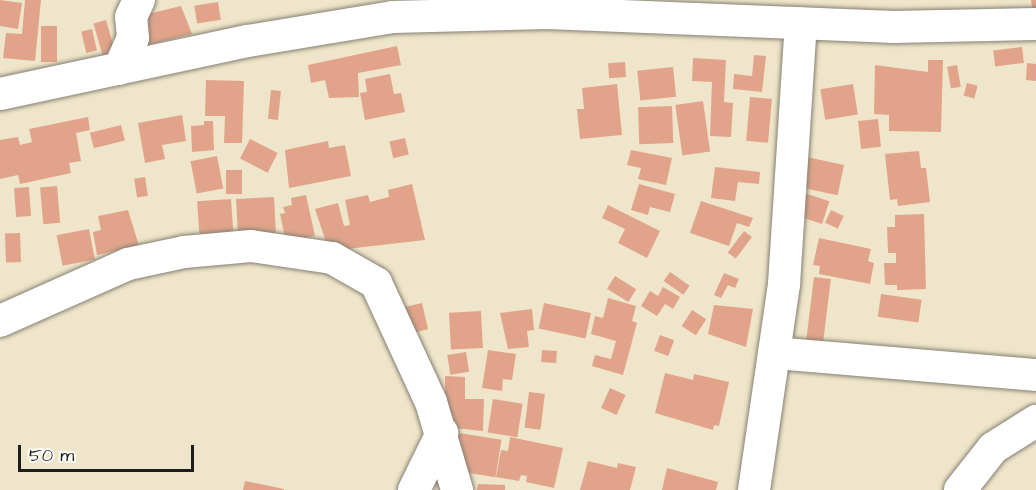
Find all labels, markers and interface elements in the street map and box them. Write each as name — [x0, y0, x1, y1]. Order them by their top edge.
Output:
scale bar — [21, 433, 196, 471]
text: 50 m — [29, 443, 74, 468]

